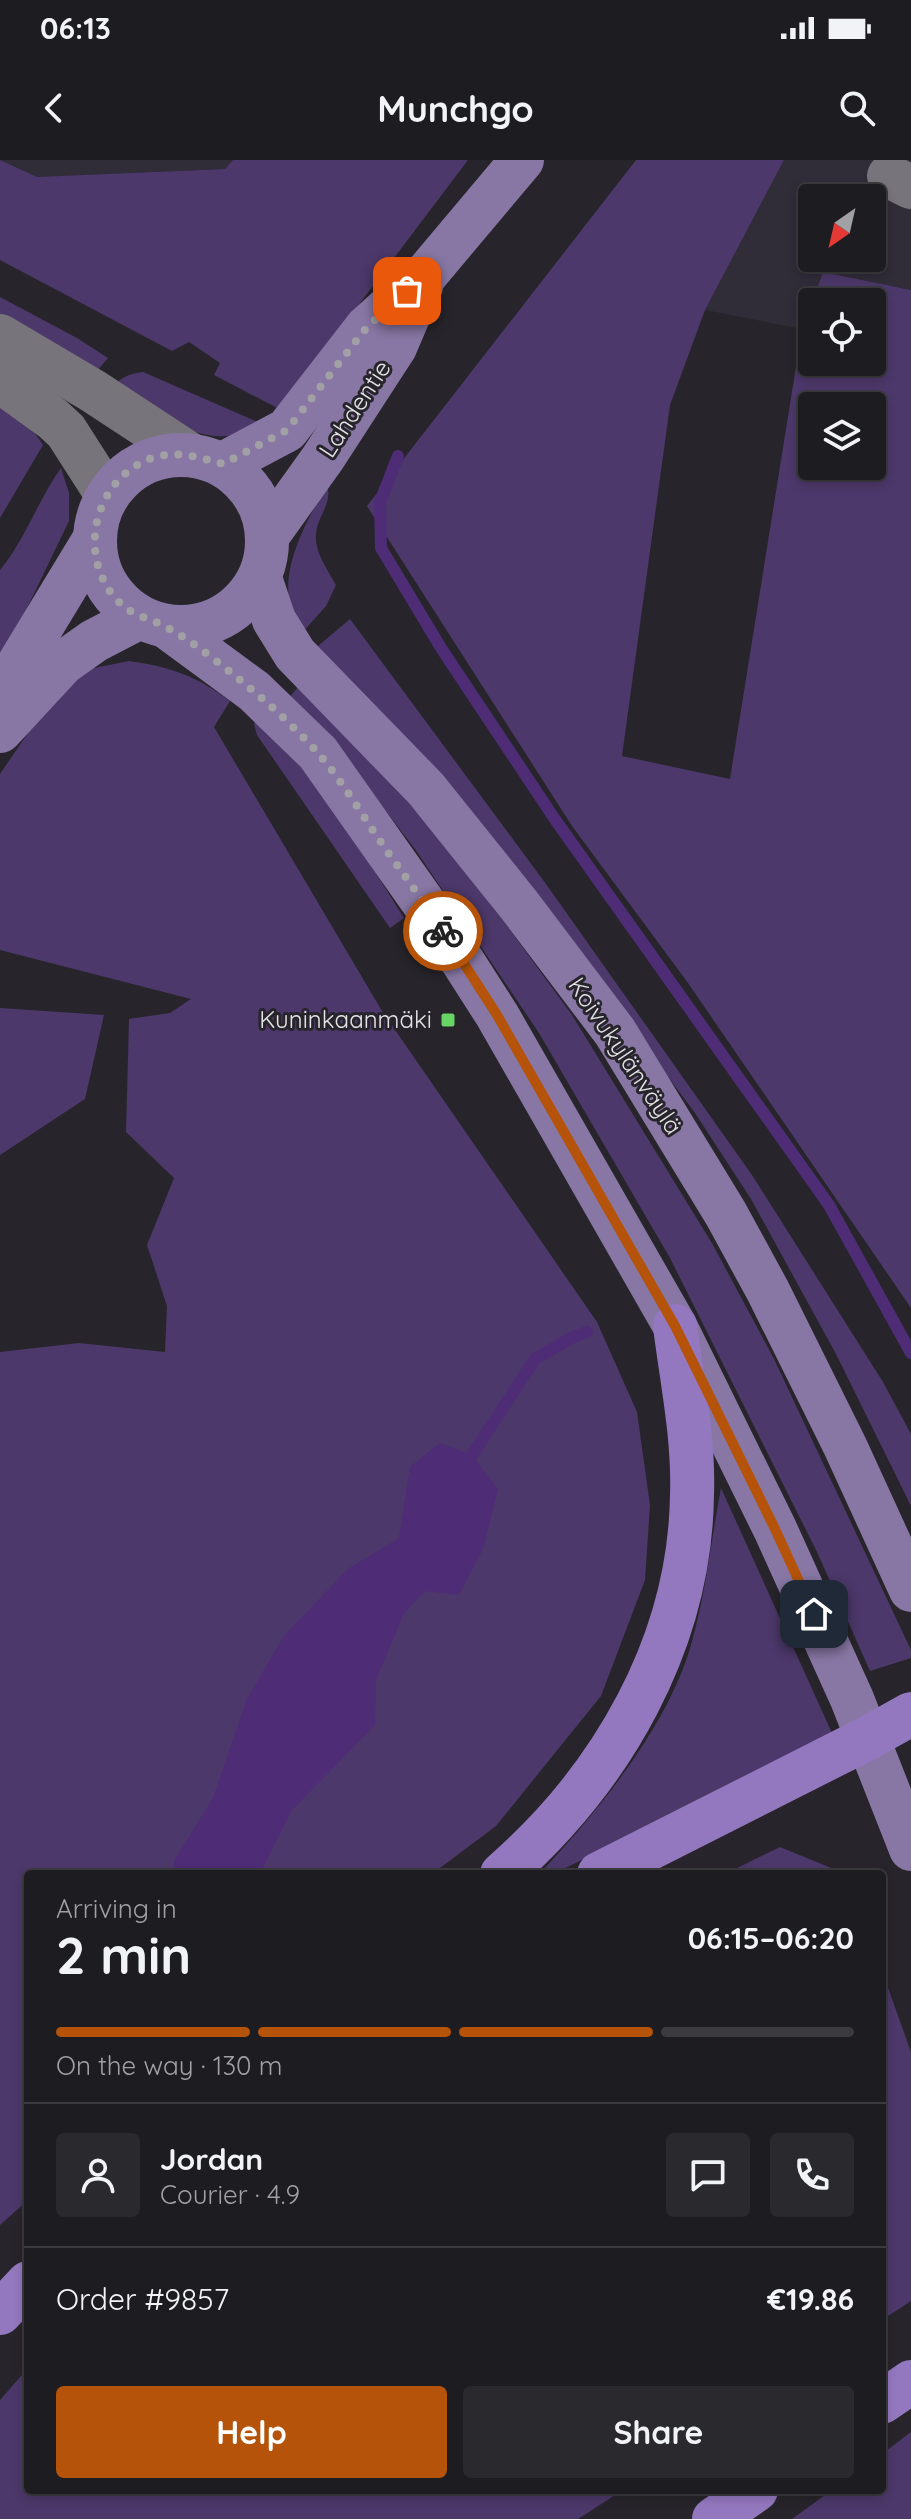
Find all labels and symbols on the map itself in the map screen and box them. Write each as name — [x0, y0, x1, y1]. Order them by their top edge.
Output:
north arrow — [798, 184, 886, 272]
pin — [373, 257, 441, 325]
street label: Lahdentie — [312, 354, 397, 463]
courier — [403, 891, 483, 971]
street label: Koivukylänväylä — [562, 971, 689, 1140]
place label: Kuninkaanmäki — [259, 1004, 432, 1034]
marker: Kuninkaanmäki — [439, 1011, 457, 1029]
pin — [780, 1580, 848, 1648]

